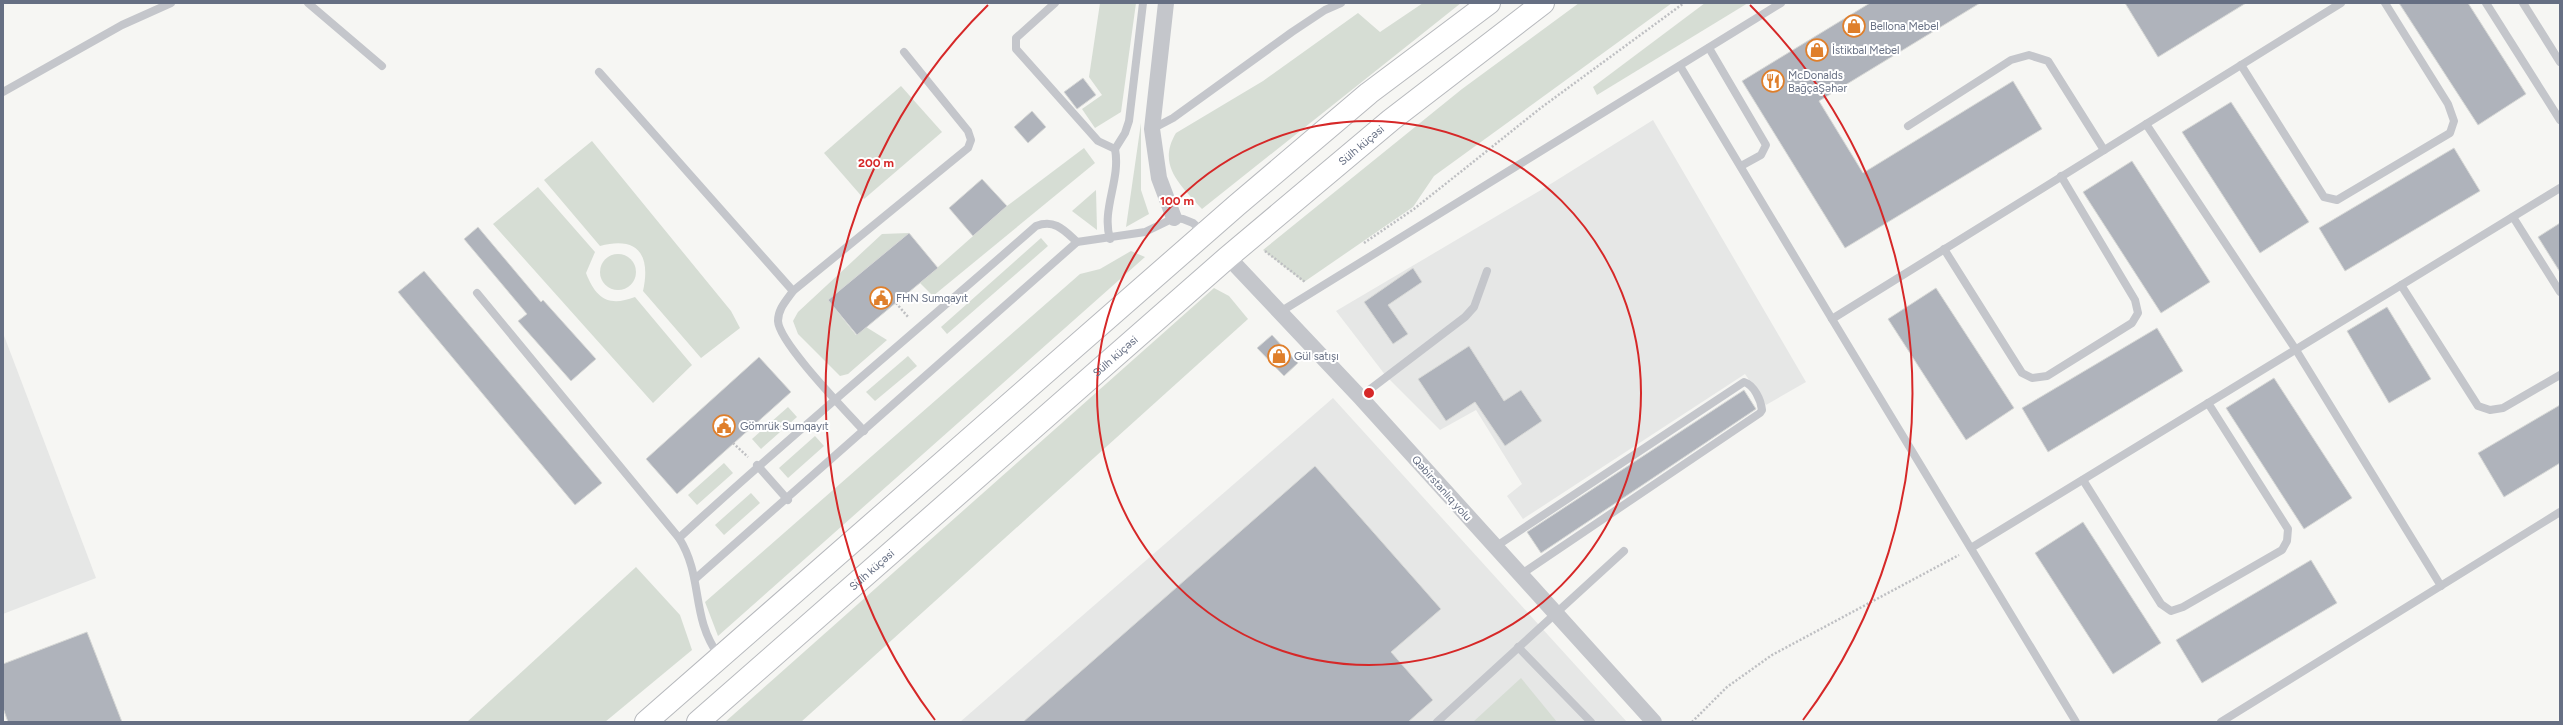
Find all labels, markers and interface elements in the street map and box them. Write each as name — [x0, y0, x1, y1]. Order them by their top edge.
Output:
shop icon: Bellona Mebel — [1841, 13, 1867, 39]
place label: Bellona Mebel — [1870, 20, 1939, 33]
shop icon: İstikbal Mebel — [1804, 37, 1830, 63]
place label: İstikbal Mebel — [1832, 44, 1900, 57]
restaurant icon: McDonalds BağçaŞəhər — [1760, 68, 1786, 94]
place label: McDonalds BağçaŞəhər — [1788, 69, 1847, 95]
street label: Sülh küçəsi — [1336, 123, 1387, 168]
text: 200 m — [858, 156, 894, 170]
text: 100 m — [1160, 194, 1194, 208]
public building icon: FHN Sumqayıt — [868, 285, 894, 311]
place label: FHN Sumqayıt — [896, 292, 968, 305]
street label: Sülh küçəsi — [1090, 333, 1141, 380]
shop icon: Gül satışı — [1266, 343, 1292, 369]
place label: Gül satışı — [1294, 350, 1339, 363]
centre of rings — [1362, 386, 1376, 400]
public building icon: Gömrük Sumqayıt — [711, 413, 737, 439]
place label: Gömrük Sumqayıt — [740, 420, 829, 433]
street label: Qəbirstanlıq yolu — [1409, 453, 1474, 524]
street label: Sülh küçəsi — [847, 547, 897, 593]

